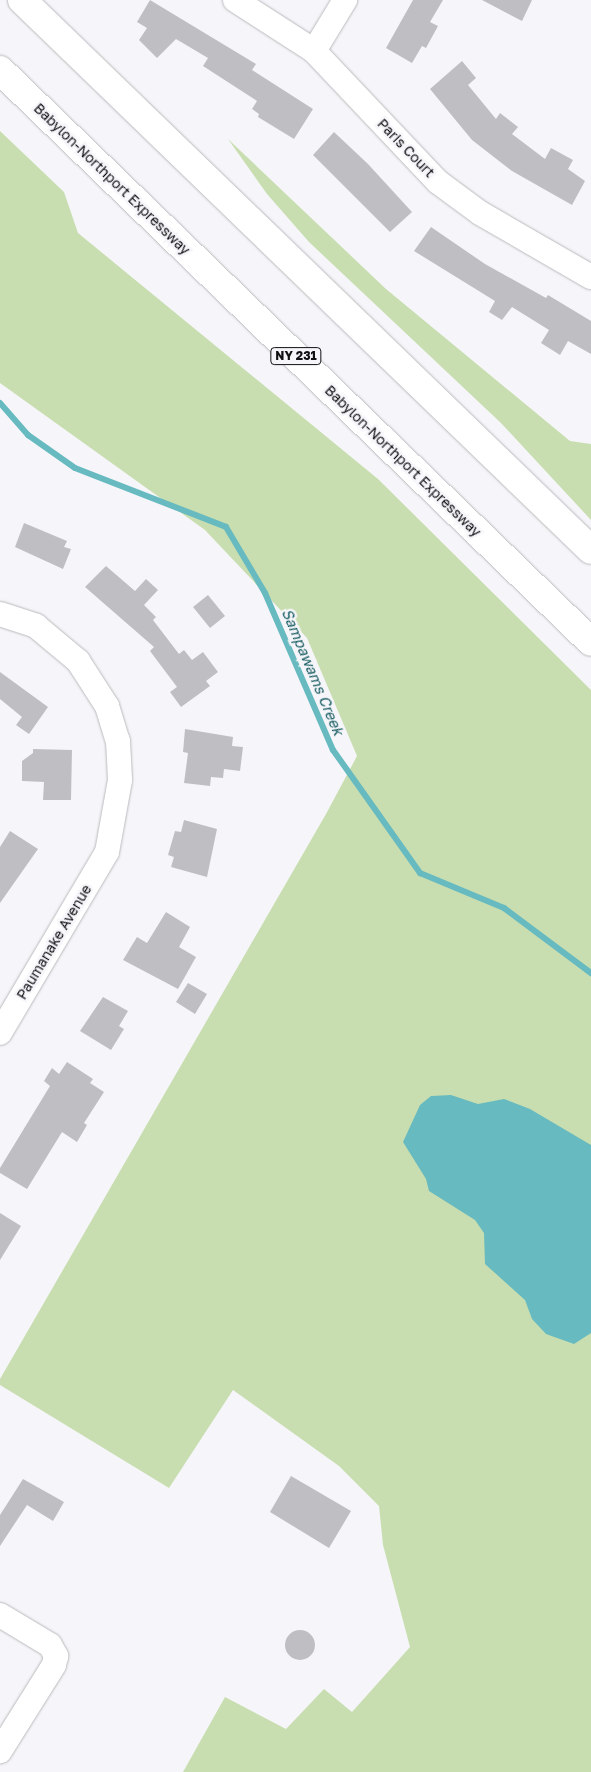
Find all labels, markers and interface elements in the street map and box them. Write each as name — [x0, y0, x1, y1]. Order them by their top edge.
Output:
street label: Babylon-Northport Expressway — [30, 100, 194, 258]
street label: Paris Court — [374, 115, 438, 181]
road number: NY 231 — [270, 346, 322, 366]
street label: Babylon-Northport Expressway — [321, 382, 485, 540]
water label: Sampawams Creek — [278, 606, 348, 738]
street label: Paumanake Avenue — [13, 882, 95, 1002]

